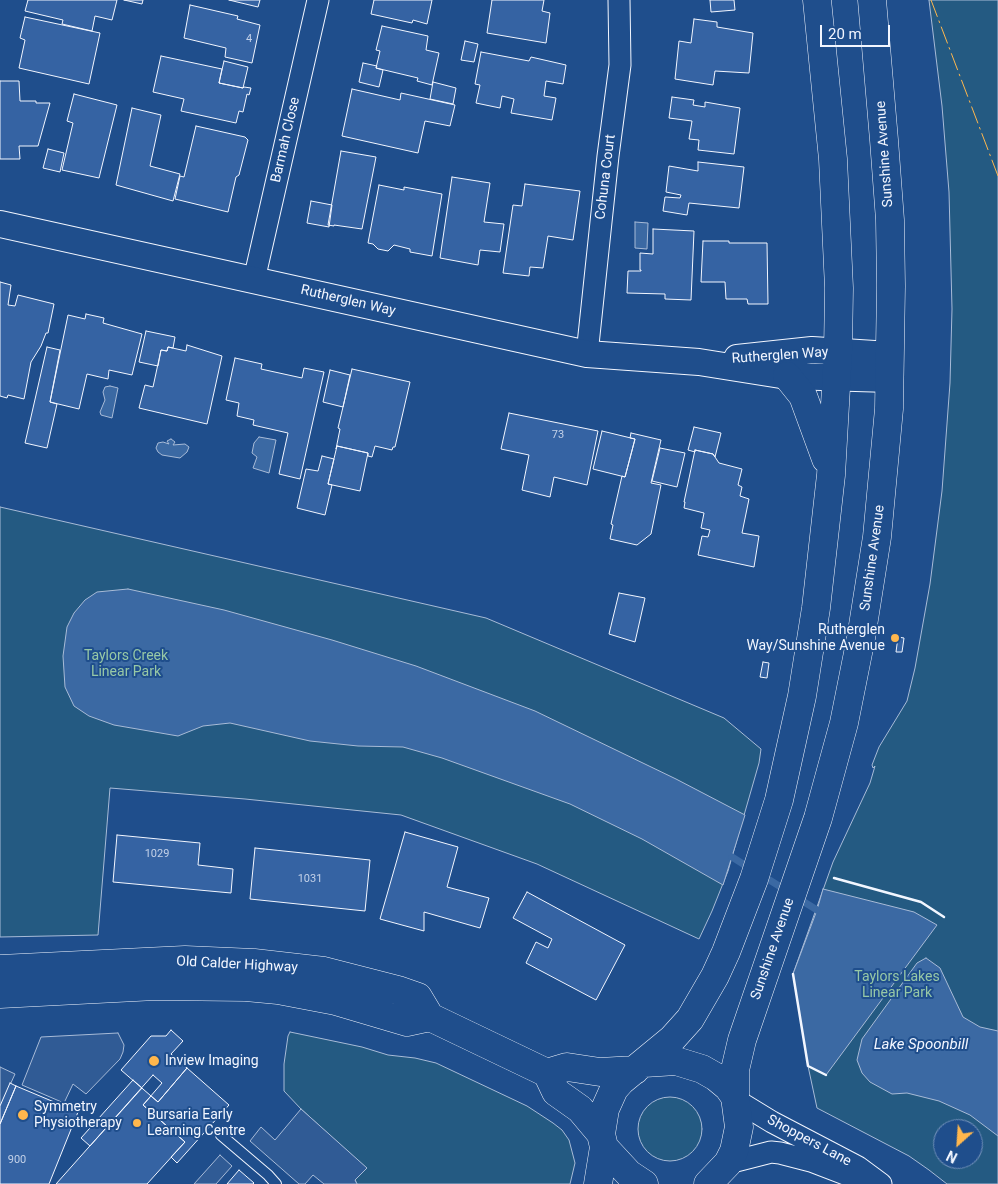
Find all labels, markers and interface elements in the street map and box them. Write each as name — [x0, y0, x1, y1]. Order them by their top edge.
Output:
scale bar — [823, 15, 893, 47]
text: 20 m — [828, 25, 862, 43]
house number: 4 — [246, 32, 252, 46]
street label: Barmah Close — [268, 96, 304, 184]
street label: Sunshine Avenue — [873, 100, 897, 208]
street label: Cohuna Court — [592, 133, 620, 221]
street label: Rutherglen Way — [299, 282, 397, 320]
street label: Rutherglen Way — [731, 344, 829, 368]
house number: 73 — [552, 428, 564, 442]
street label: Sunshine Avenue — [857, 504, 889, 612]
place label: Rutherglen Way/Sunshine Avenue — [746, 622, 885, 654]
marker: Rutherglen Way/Sunshine Avenue — [889, 632, 901, 644]
park label: Taylors Creek Linear Park — [84, 648, 168, 680]
house number: 1029 — [145, 847, 169, 861]
house number: 1031 — [298, 872, 322, 886]
street label: Sunshine Avenue — [748, 896, 798, 1002]
street label: Old Calder Highway — [176, 953, 298, 977]
park label: Taylors Lakes Linear Park — [854, 969, 940, 1002]
water label: Lake Spoonbill — [874, 1036, 968, 1054]
place label: Inview Imaging — [165, 1053, 259, 1069]
marker: Inview Imaging — [147, 1054, 161, 1068]
place label: Symmetry Physiotherapy — [34, 1099, 122, 1132]
place label: Bursaria Early Learning Centre — [147, 1107, 245, 1140]
marker: Symmetry Physiotherapy — [16, 1108, 30, 1122]
street label: Shoppers Lane — [764, 1112, 854, 1170]
marker: Bursaria Early Learning Centre — [131, 1117, 143, 1129]
north arrow — [933, 1119, 983, 1169]
text: N — [944, 1147, 960, 1166]
house number: 900 — [8, 1153, 26, 1167]

